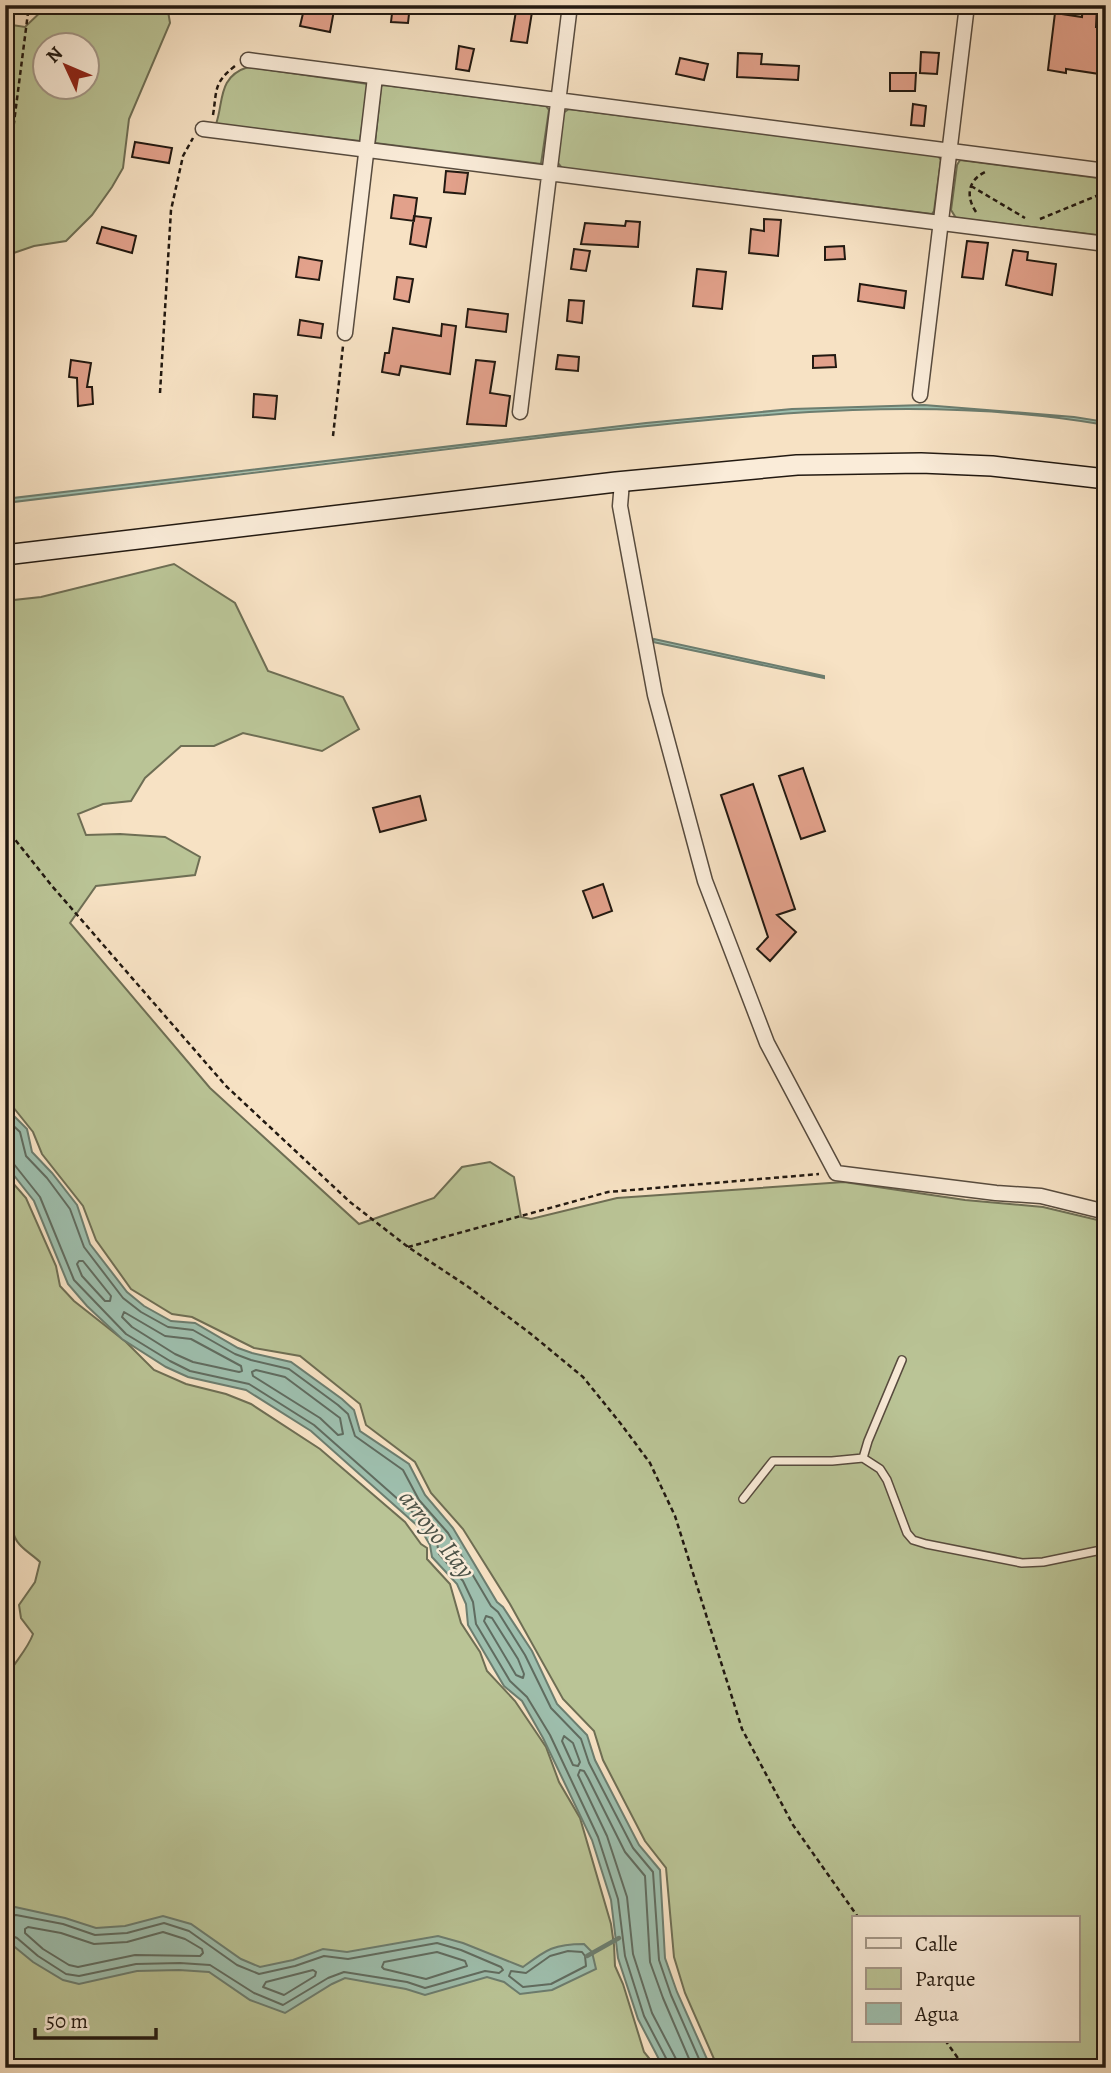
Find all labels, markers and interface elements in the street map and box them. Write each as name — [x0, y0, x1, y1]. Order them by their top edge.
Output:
north arrow — [32, 32, 102, 102]
text: N — [40, 41, 69, 69]
water label: arroyo Itay — [391, 1482, 483, 1586]
legend — [852, 1916, 1080, 2042]
text: Calle — [915, 1930, 958, 1958]
text: Parque — [915, 1965, 975, 1993]
scale bar — [35, 1996, 156, 2040]
text: Agua — [914, 2000, 959, 2028]
text: 50 m — [46, 2007, 88, 2035]

